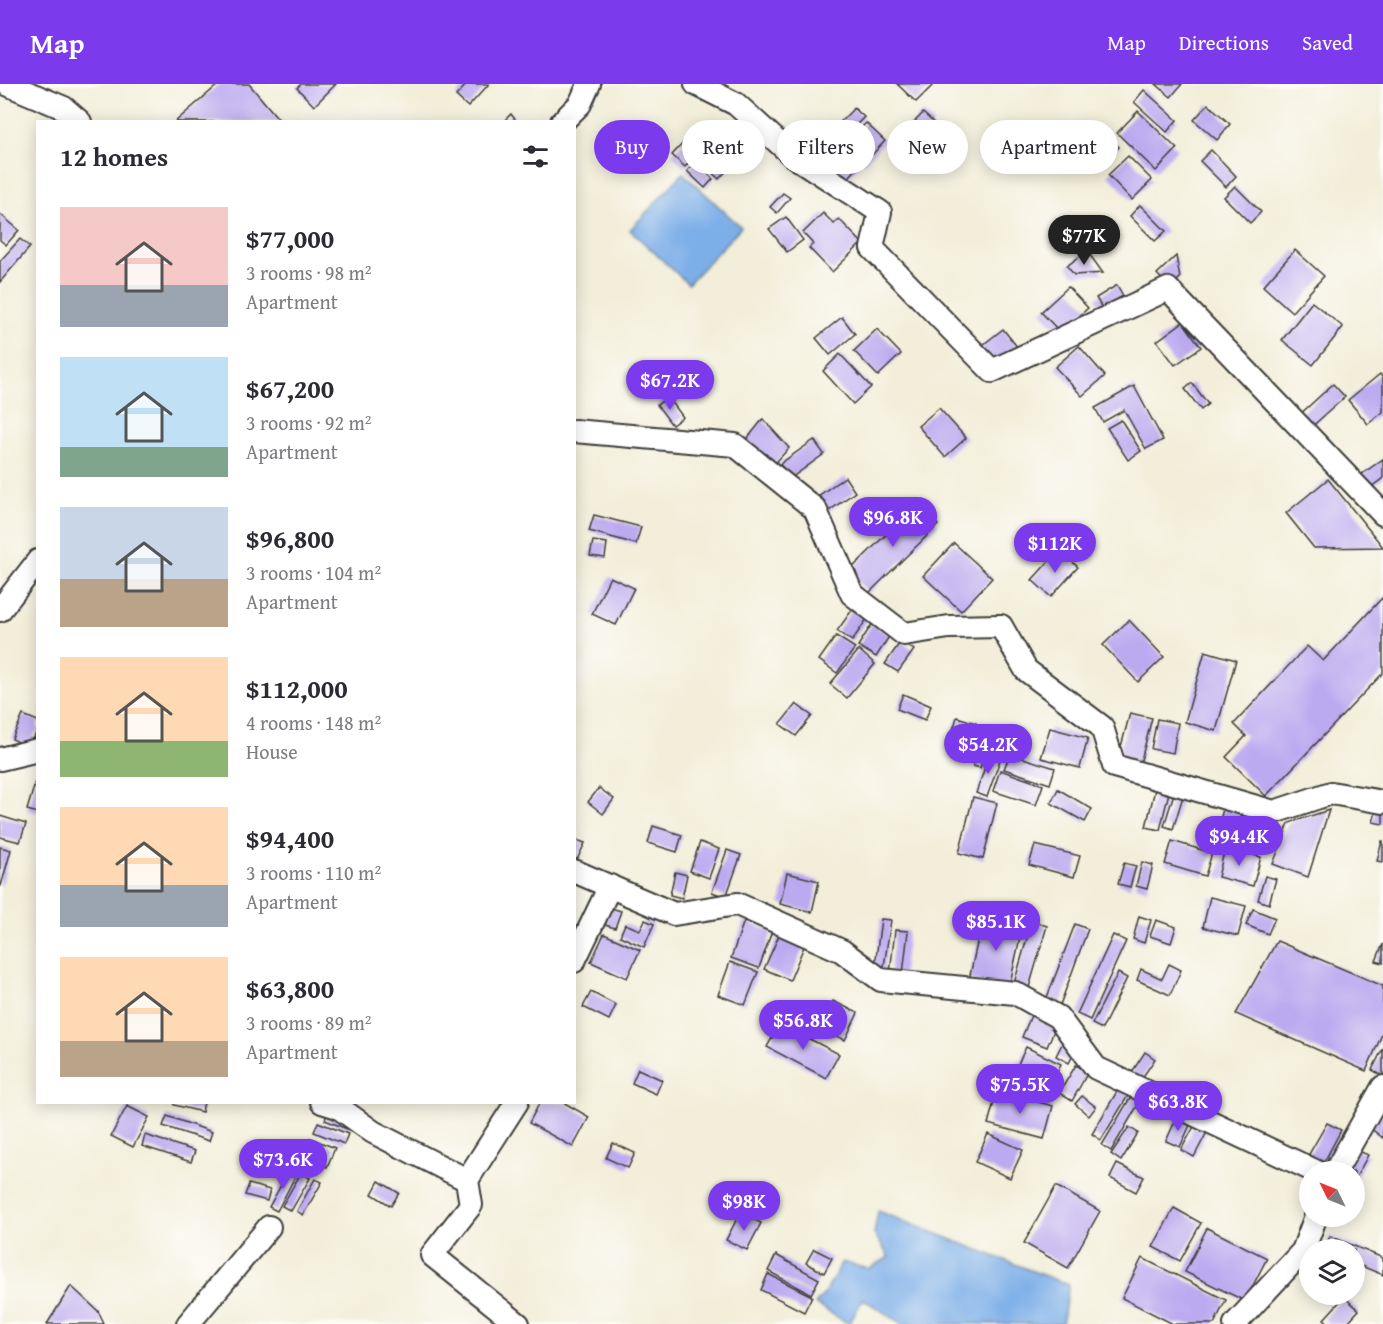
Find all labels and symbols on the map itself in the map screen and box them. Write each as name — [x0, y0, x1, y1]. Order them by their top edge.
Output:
pin: $77K — [1048, 215, 1120, 266]
pin: $67.2K — [621, 360, 719, 411]
pin: $96.8K — [844, 497, 942, 548]
pin: $112K — [1013, 523, 1097, 574]
pin: $54.2K — [939, 724, 1037, 775]
pin: $94.4K — [1190, 816, 1288, 867]
pin: $85.1K — [947, 901, 1045, 952]
pin: $56.8K — [754, 1000, 852, 1051]
pin: $75.5K — [971, 1064, 1069, 1115]
pin: $63.8K — [1129, 1081, 1227, 1132]
pin: $73.6K — [234, 1139, 332, 1190]
north arrow — [1299, 1161, 1365, 1227]
pin: $98K — [708, 1181, 780, 1232]

